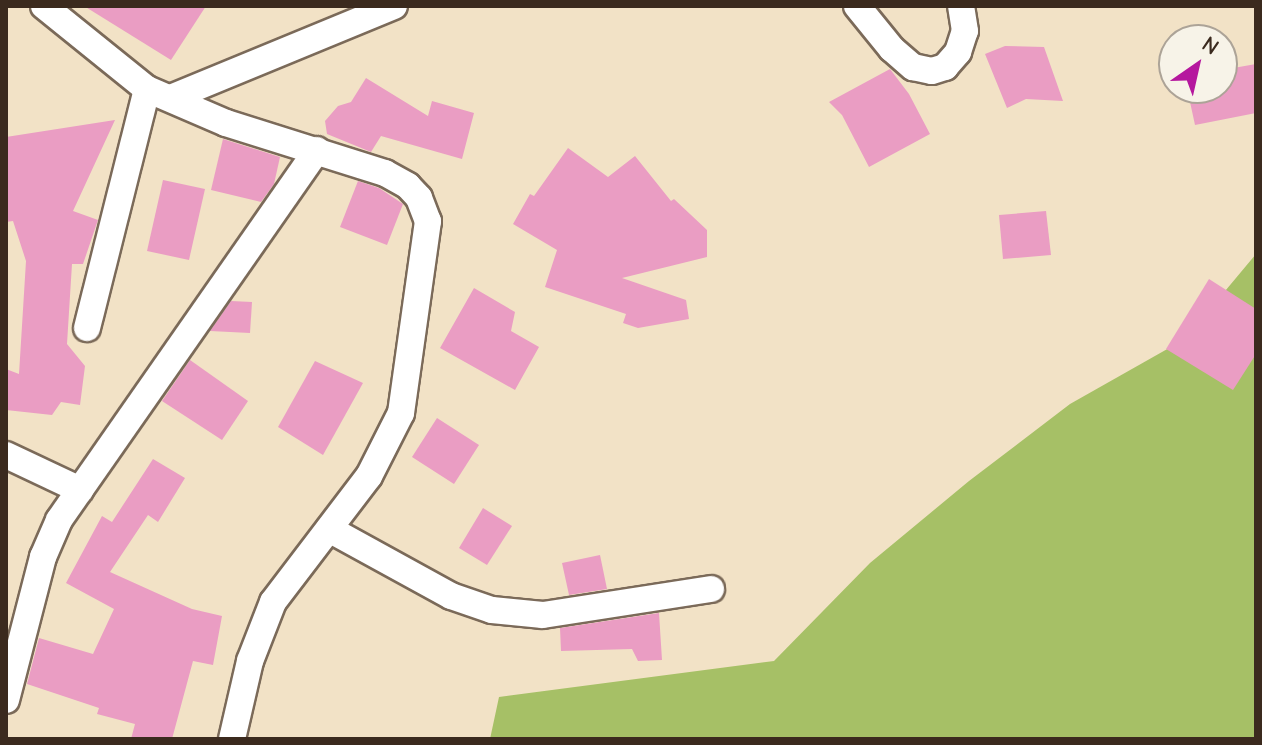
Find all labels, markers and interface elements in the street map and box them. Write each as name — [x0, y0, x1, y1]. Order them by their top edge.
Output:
north arrow — [1158, 24, 1238, 104]
text: N — [1197, 31, 1224, 61]

